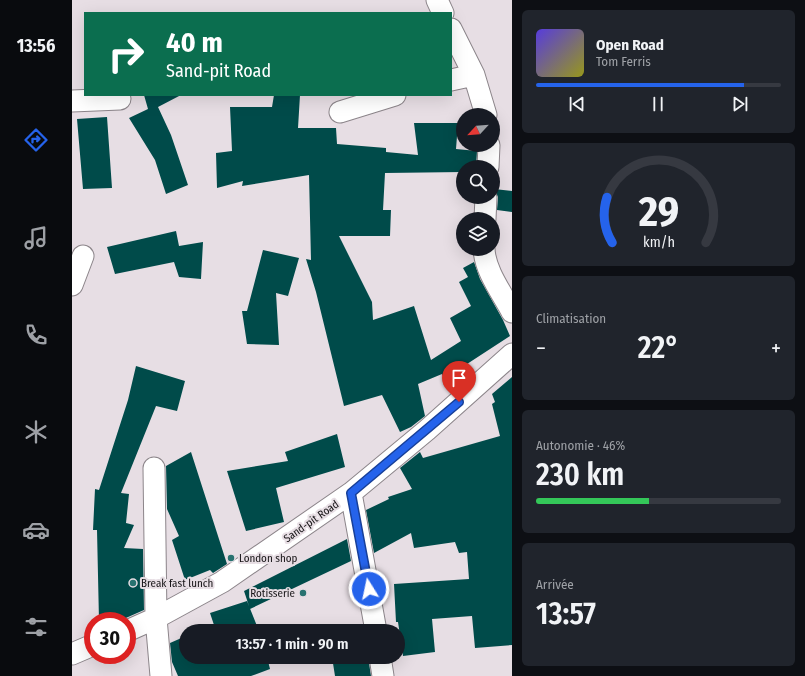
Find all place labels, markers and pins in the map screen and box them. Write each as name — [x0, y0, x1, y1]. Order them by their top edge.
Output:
pin — [442, 361, 476, 402]
place label: London shop — [239, 552, 298, 565]
marker: London shop — [226, 553, 236, 563]
place label: Break fast lunch — [141, 577, 213, 590]
marker: Break fast lunch — [128, 578, 138, 588]
place label: Rotisserie — [250, 587, 295, 600]
marker: Rotisserie — [298, 588, 308, 598]

